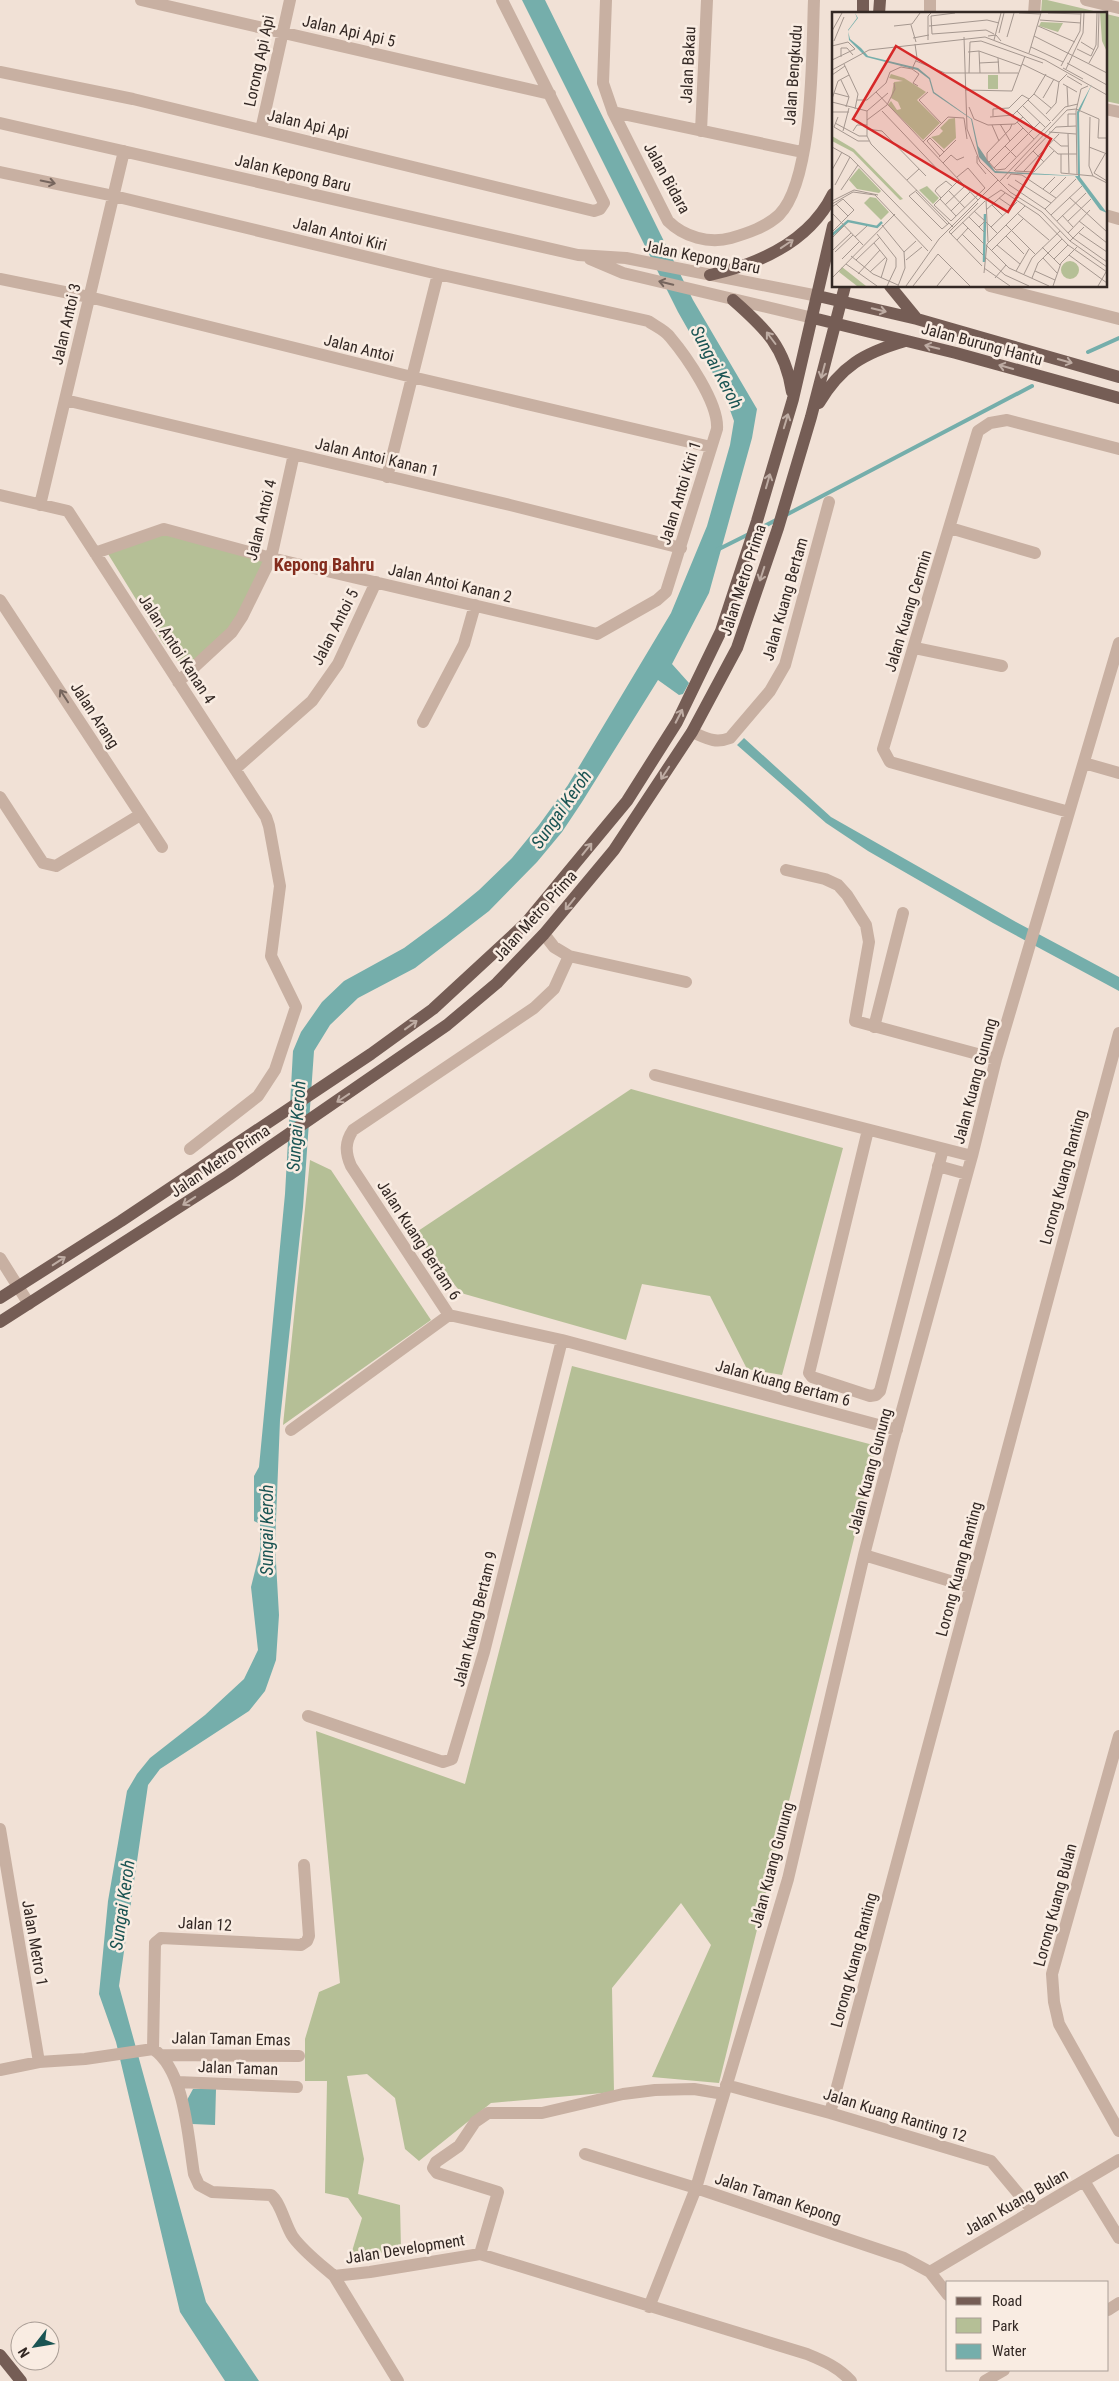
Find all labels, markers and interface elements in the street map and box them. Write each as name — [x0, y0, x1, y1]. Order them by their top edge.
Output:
street label: Jalan Api Api 5 — [301, 11, 398, 51]
inset map — [832, 12, 1106, 288]
street label: Lorong Api Api — [240, 14, 278, 108]
street label: Jalan Bengkudu — [780, 24, 806, 126]
street label: Jalan Bakau — [676, 26, 700, 104]
street label: Jalan Api Api — [265, 105, 351, 143]
street label: Jalan Bidara — [640, 139, 694, 217]
street label: Jalan Kepong Baru — [233, 150, 353, 196]
one-way arrow — [39, 178, 55, 187]
street label: Jalan Antoi Kiri — [291, 213, 389, 255]
street label: Jalan Kepong Baru — [642, 236, 762, 278]
one-way arrow — [780, 239, 794, 249]
one-way arrow — [658, 278, 674, 287]
street label: Jalan Antoi 3 — [47, 281, 85, 367]
one-way arrow — [871, 306, 887, 315]
street label: Jalan Burung Hantu — [919, 319, 1045, 369]
water label: Sungai Keroh — [686, 322, 748, 412]
street label: Jalan Antoi — [322, 330, 396, 366]
one-way arrow — [765, 332, 776, 345]
one-way arrow — [924, 342, 940, 351]
one-way arrow — [1057, 357, 1073, 367]
one-way arrow — [999, 361, 1015, 371]
one-way arrow — [818, 362, 828, 378]
one-way arrow — [782, 413, 791, 429]
street label: Jalan Antoi Kanan 1 — [313, 434, 441, 480]
street label: Jalan Antoi Kiri 1 — [655, 439, 705, 547]
one-way arrow — [764, 474, 774, 490]
street label: Jalan Antoi 4 — [242, 477, 280, 563]
street label: Jalan Metro Prima — [716, 522, 770, 638]
street label: Jalan Kuang Bertam — [758, 535, 812, 663]
street label: Jalan Kuang Cermin — [880, 548, 936, 674]
district label: Kepong Bahru — [274, 554, 374, 575]
street label: Jalan Antoi Kanan 2 — [386, 560, 514, 606]
one-way arrow — [757, 566, 766, 581]
street label: Jalan Antoi 5 — [308, 586, 362, 668]
street label: Jalan Antoi Kanan 4 — [135, 591, 219, 707]
street label: Jalan Arang — [67, 678, 123, 752]
one-way arrow — [58, 690, 68, 704]
one-way arrow — [675, 709, 684, 724]
one-way arrow — [660, 765, 670, 779]
water label: Sungai Keroh — [526, 766, 596, 852]
one-way arrow — [582, 843, 593, 856]
street label: Jalan Metro Prima — [489, 867, 581, 965]
one-way arrow — [564, 897, 575, 910]
street label: Jalan Kuang Gunung — [949, 1016, 1001, 1146]
one-way arrow — [404, 1020, 418, 1030]
water label: Sungai Keroh — [282, 1080, 310, 1172]
one-way arrow — [336, 1093, 350, 1103]
street label: Lorong Kuang Ranting — [1036, 1107, 1090, 1247]
street label: Jalan Metro Prima — [167, 1121, 273, 1201]
street label: Jalan Kuang Bertam 6 — [373, 1177, 465, 1304]
one-way arrow — [182, 1196, 196, 1206]
one-way arrow — [51, 1255, 65, 1265]
street label: Jalan Kuang Bertam 6 — [713, 1356, 853, 1410]
street label: Jalan Kuang Gunung — [844, 1406, 896, 1536]
water label: Sungai Keroh — [256, 1485, 277, 1575]
street label: Lorong Kuang Ranting — [932, 1499, 986, 1639]
street label: Jalan Kuang Bertam 9 — [449, 1549, 501, 1689]
street label: Jalan Kuang Gunung — [746, 1800, 798, 1930]
street label: Lorong Kuang Bulan — [1029, 1841, 1081, 1969]
water label: Sungai Keroh — [105, 1859, 139, 1951]
street label: Lorong Kuang Ranting — [827, 1890, 881, 2030]
street label: Jalan Metro 1 — [18, 1899, 52, 1987]
street label: Jalan 12 — [178, 1913, 233, 1935]
street label: Jalan Taman Emas — [171, 2028, 291, 2050]
street label: Jalan Taman — [197, 2057, 279, 2079]
street label: Jalan Kuang Ranting 12 — [821, 2084, 969, 2146]
street label: Jalan Kuang Bulan — [961, 2165, 1071, 2239]
street label: Jalan Taman Kepong — [712, 2169, 844, 2227]
street label: Jalan Development — [344, 2230, 466, 2268]
legend — [946, 2281, 1109, 2371]
text: Road — [992, 2292, 1022, 2310]
text: Park — [992, 2317, 1019, 2335]
north arrow — [10, 2321, 60, 2371]
text: Water — [992, 2342, 1027, 2360]
text: N — [15, 2345, 33, 2360]

